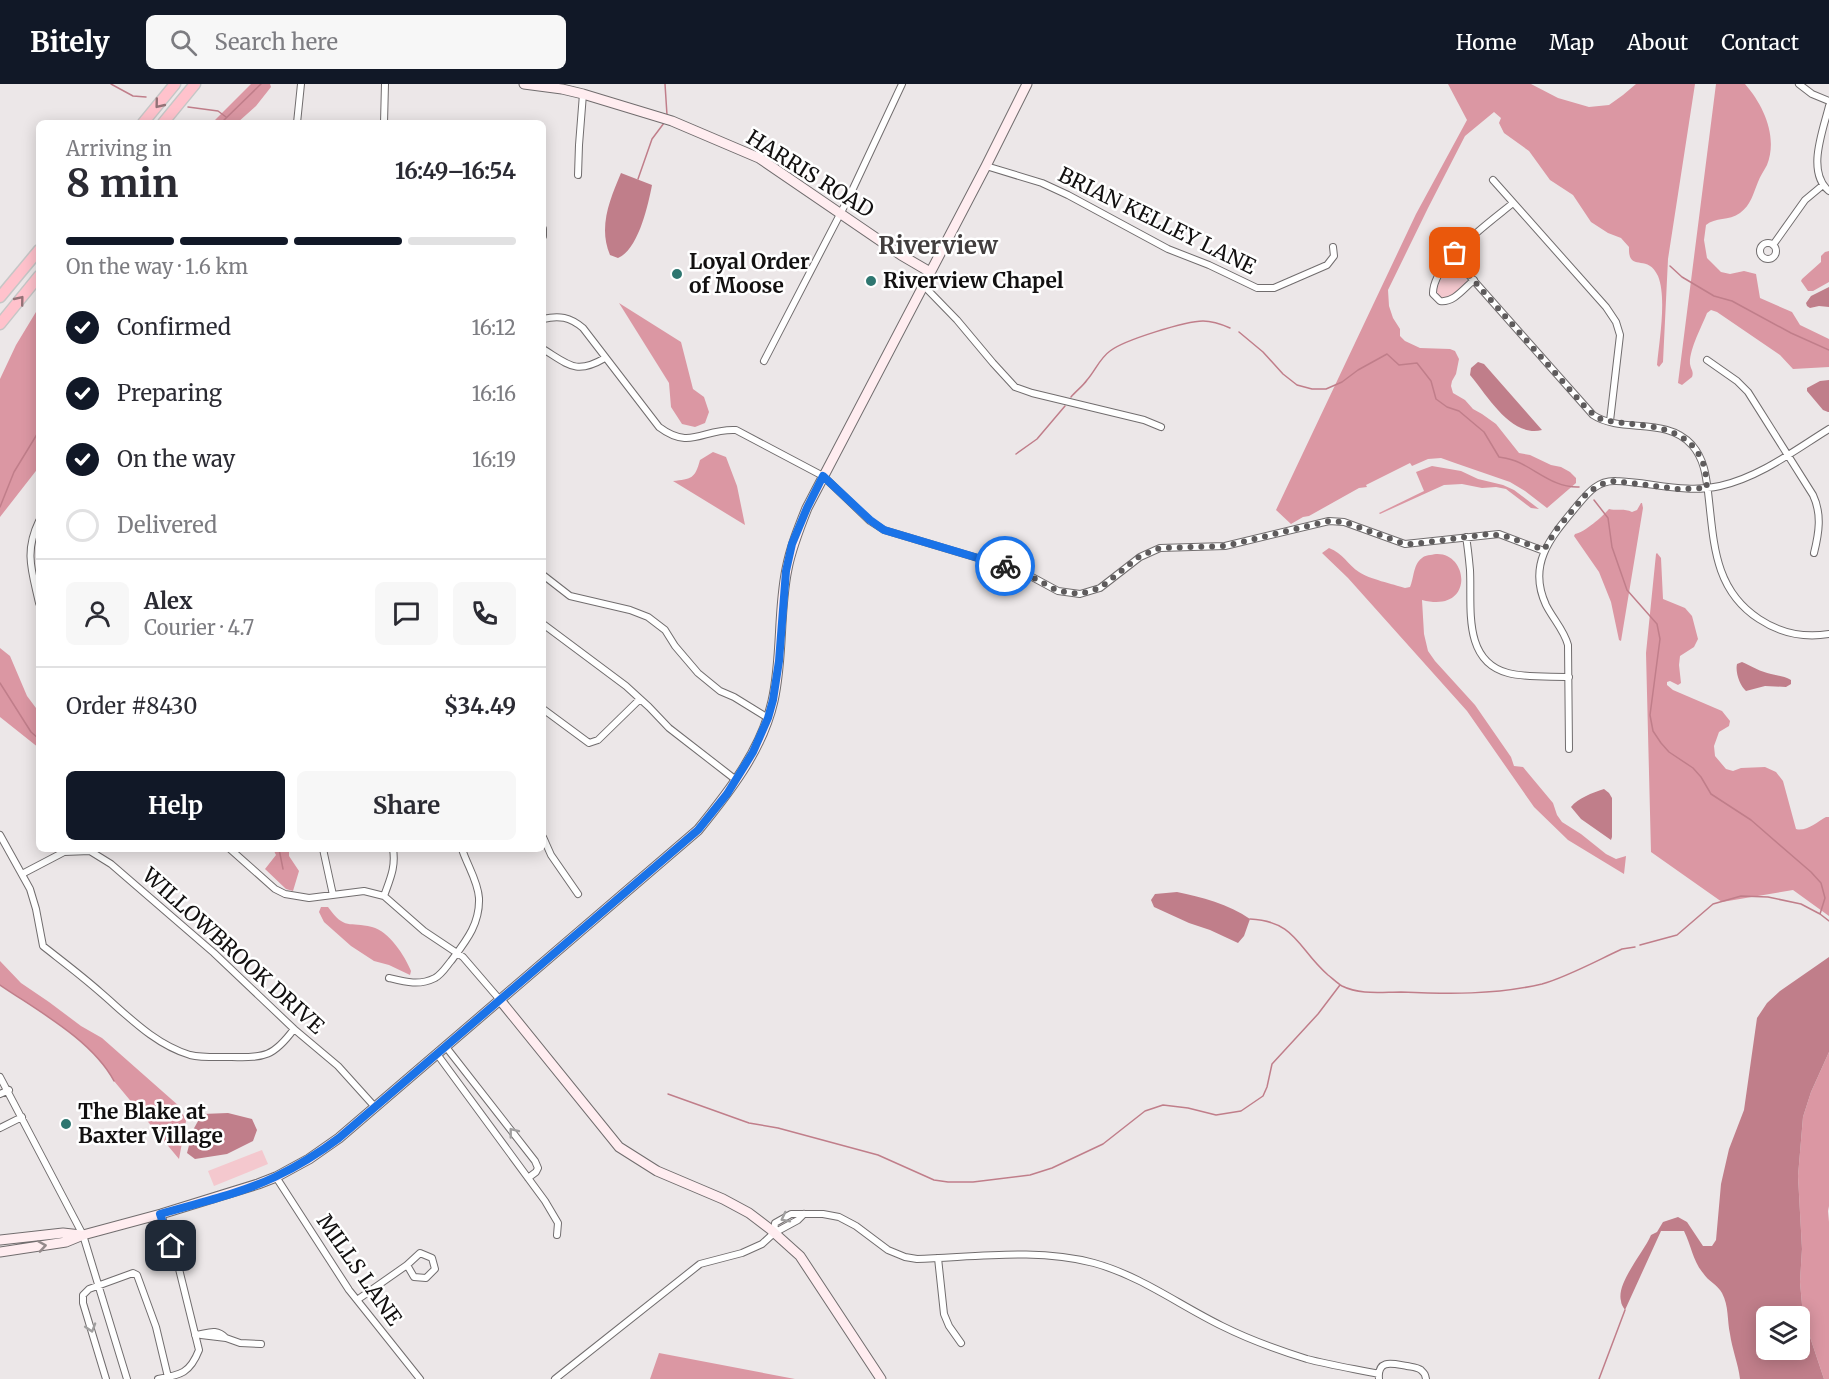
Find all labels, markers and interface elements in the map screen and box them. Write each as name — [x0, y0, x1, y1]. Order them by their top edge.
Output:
search box — [146, 15, 566, 69]
text: Bitely — [30, 24, 110, 60]
icon: search — [167, 26, 200, 59]
text: Search here — [215, 28, 338, 56]
text: Home — [1456, 29, 1516, 56]
text: Map — [1549, 29, 1594, 56]
text: About — [1627, 29, 1688, 56]
text: Contact — [1721, 29, 1799, 56]
one-way arrow — [156, 97, 167, 108]
street label: HARRIS ROAD — [742, 124, 879, 224]
text: Arriving in — [66, 136, 172, 161]
text: 16:49–16:54 — [395, 157, 516, 185]
text: 8 min — [66, 159, 178, 208]
street label: BRIAN KELLEY LANE — [1054, 161, 1261, 280]
pin — [1429, 227, 1480, 278]
district label: Riverview — [878, 230, 998, 261]
icon: bag — [1438, 236, 1471, 269]
place label: Loyal Order of Moose — [689, 248, 810, 299]
text: On the way · 1.6 km — [66, 254, 248, 279]
marker: Loyal Order of Moose — [670, 267, 684, 281]
place label: Riverview Chapel — [883, 267, 1064, 294]
marker: Riverview Chapel — [864, 274, 878, 288]
one-way arrow — [12, 296, 23, 307]
icon: check — [66, 311, 99, 344]
text: Confirmed — [117, 313, 231, 341]
text: 16:12 — [472, 315, 516, 340]
icon: check — [66, 377, 99, 410]
text: Preparing — [117, 379, 222, 407]
text: 16:16 — [472, 381, 516, 406]
icon: check — [66, 443, 99, 476]
text: On the way — [117, 445, 235, 473]
text: 16:19 — [472, 447, 516, 472]
text: Delivered — [117, 511, 217, 539]
courier — [975, 536, 1035, 596]
icon: bike — [989, 550, 1022, 583]
button: person — [66, 582, 129, 645]
button: chat — [375, 582, 438, 645]
button: phone — [453, 582, 516, 645]
text: Alex — [144, 587, 193, 615]
text: Courier · 4.7 — [144, 615, 254, 640]
text: Order #8430 — [66, 692, 197, 720]
text: $34.49 — [444, 692, 516, 720]
button: Help — [66, 771, 285, 840]
button: Share — [297, 771, 516, 840]
street label: WILLOWBROOK DRIVE — [136, 861, 331, 1040]
place label: The Blake at Baxter Village — [78, 1098, 223, 1149]
marker: The Blake at Baxter Village — [59, 1117, 73, 1131]
one-way arrow — [509, 1128, 520, 1139]
street label: MILLS LANE — [311, 1209, 408, 1331]
one-way arrow — [780, 1211, 791, 1223]
pin — [145, 1220, 196, 1271]
icon: home — [154, 1229, 187, 1262]
one-way arrow — [37, 1240, 47, 1253]
map controls — [1756, 1306, 1810, 1360]
button: layers — [1756, 1306, 1810, 1360]
one-way arrow — [84, 1322, 97, 1333]

